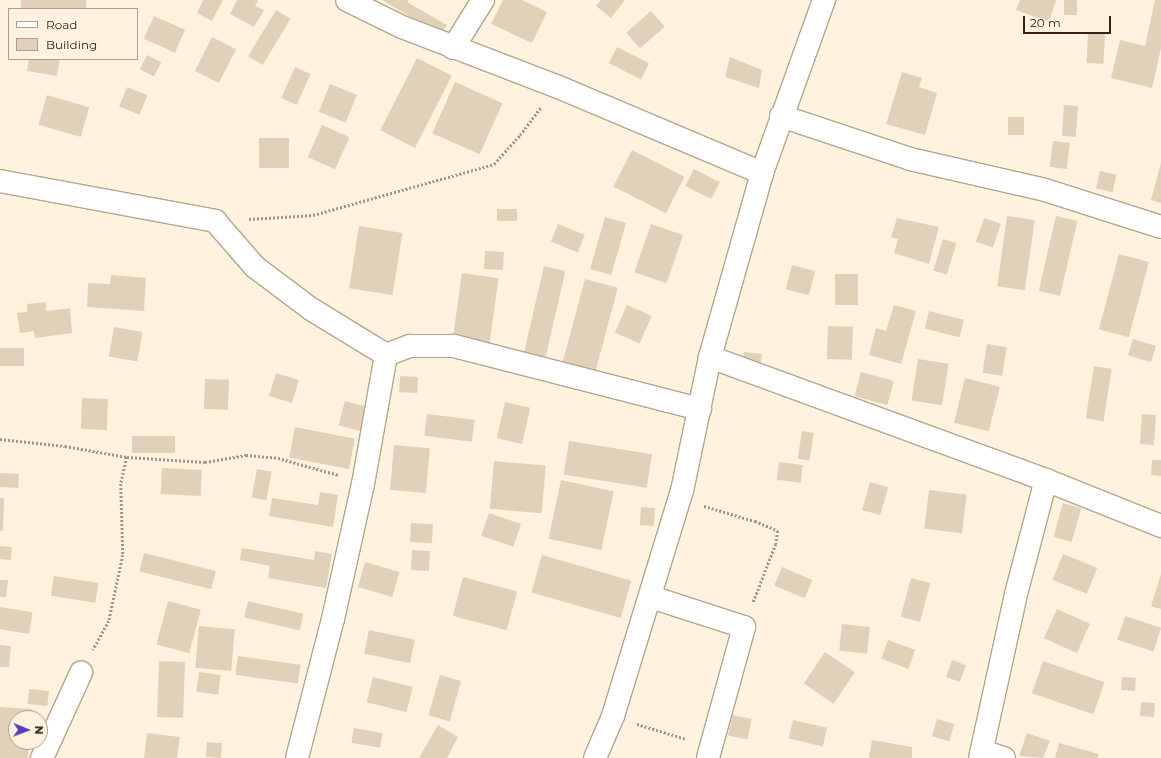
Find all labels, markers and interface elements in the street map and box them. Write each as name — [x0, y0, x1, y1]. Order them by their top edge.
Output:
legend — [8, 8, 138, 60]
scale bar — [1025, 8, 1113, 34]
text: 20 m — [1030, 15, 1061, 30]
text: Road — [46, 17, 77, 32]
text: Building — [46, 37, 97, 52]
north arrow — [8, 710, 48, 750]
text: N — [32, 726, 46, 735]

